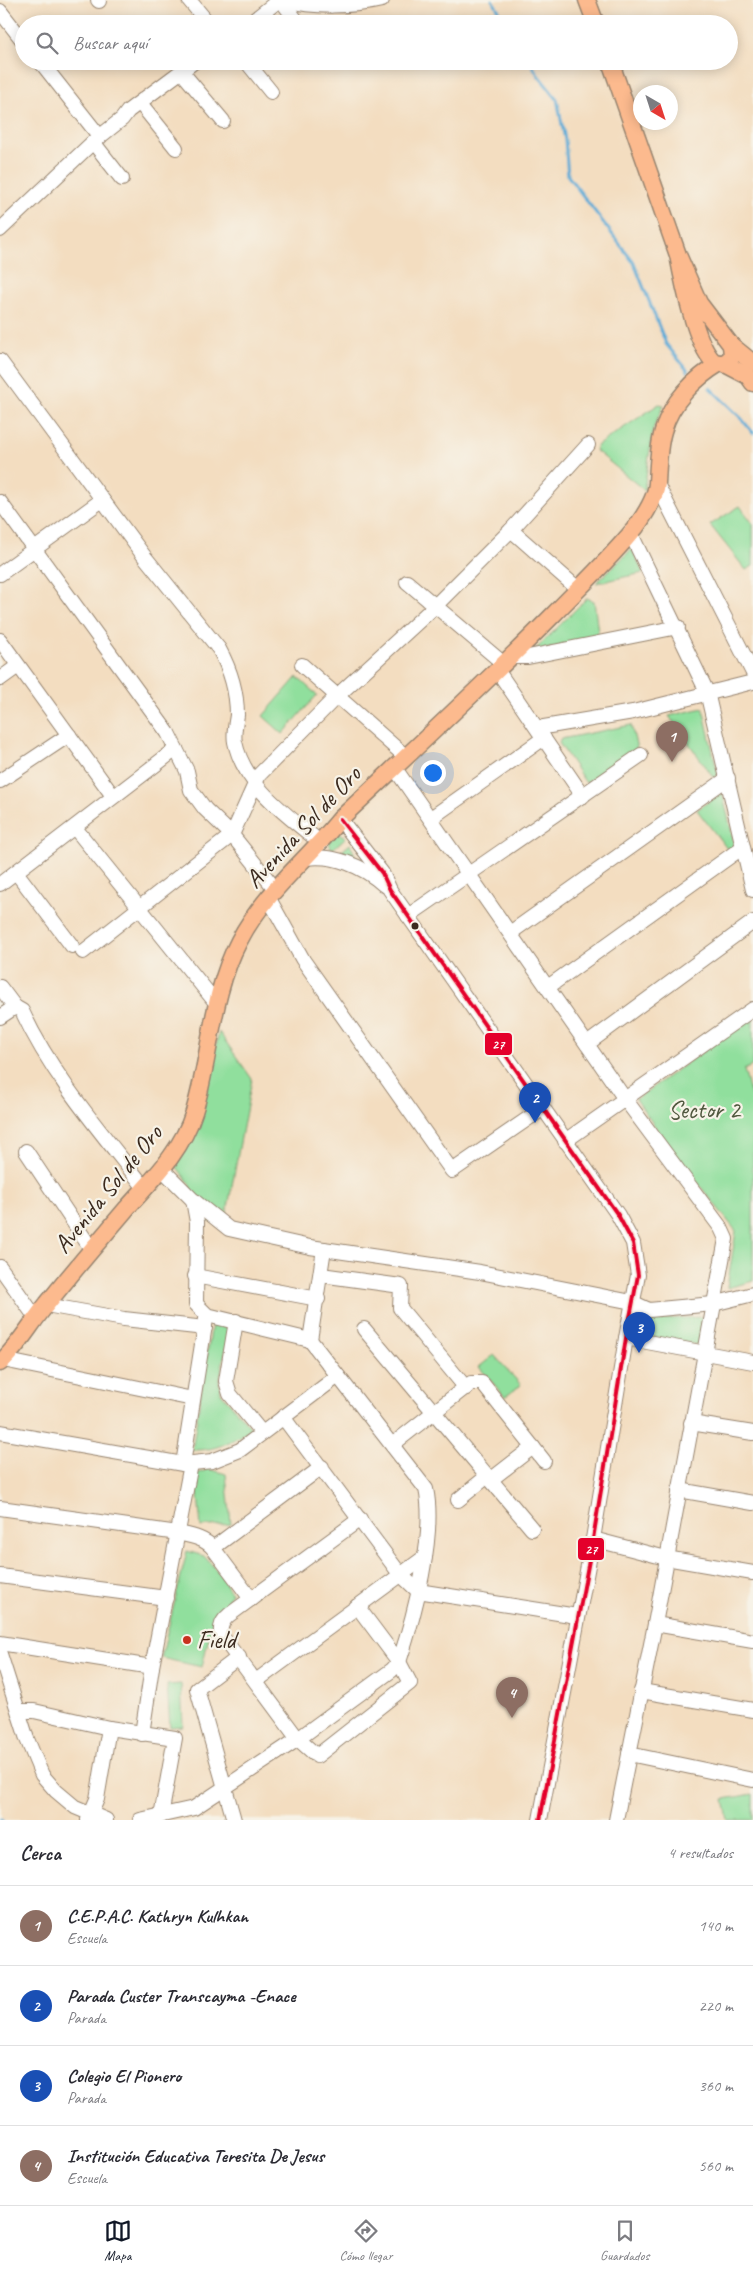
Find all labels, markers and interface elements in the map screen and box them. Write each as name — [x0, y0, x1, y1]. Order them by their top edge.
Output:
search box — [15, 15, 738, 70]
icon: search — [33, 29, 61, 57]
text: Buscar aquí — [73, 31, 147, 55]
north arrow — [633, 85, 678, 130]
pin: 1 — [656, 721, 688, 762]
street label: Avenida Sol de Oro — [238, 758, 369, 895]
your location — [420, 760, 446, 786]
unlabelled marker — [410, 921, 420, 931]
line badge: 27 — [484, 1032, 513, 1056]
text: 27 — [492, 1036, 506, 1053]
pin: 2 — [519, 1082, 551, 1123]
park label: Sector 2 — [668, 1094, 742, 1126]
street label: Avenida Sol de Oro — [46, 1117, 170, 1260]
pin: 3 — [623, 1312, 655, 1353]
line badge: 27 — [577, 1537, 605, 1561]
text: 27 — [585, 1541, 599, 1558]
place label: Field — [197, 1624, 240, 1656]
marker: Field — [181, 1634, 193, 1646]
pin: 4 — [496, 1677, 528, 1718]
text: Cerca — [20, 1840, 61, 1866]
text: 4 resultados — [668, 1843, 733, 1863]
text: C.E.P.A.C. Kathryn Kulhkan — [67, 1904, 248, 1928]
text: 1 — [32, 1916, 40, 1936]
text: 140 m — [699, 1916, 733, 1936]
text: Escuela — [67, 1928, 107, 1948]
text: Parada Custer Transcayma -Enace — [67, 1984, 296, 2008]
text: 2 — [32, 1996, 40, 2016]
text: 220 m — [699, 1996, 733, 2016]
text: Parada — [67, 2008, 106, 2028]
text: Colegio El Pionero — [67, 2064, 181, 2088]
text: 3 — [32, 2076, 40, 2096]
text: 360 m — [699, 2076, 733, 2096]
text: Parada — [67, 2088, 106, 2108]
text: Institución Educativa Teresita De Jesus — [67, 2144, 324, 2168]
text: 4 — [32, 2156, 40, 2176]
text: 560 m — [699, 2156, 733, 2176]
text: Escuela — [67, 2168, 107, 2188]
tab: Mapa — [104, 2217, 132, 2264]
tab: Cómo llegar — [339, 2217, 392, 2264]
tab: Guardados — [600, 2217, 649, 2264]

